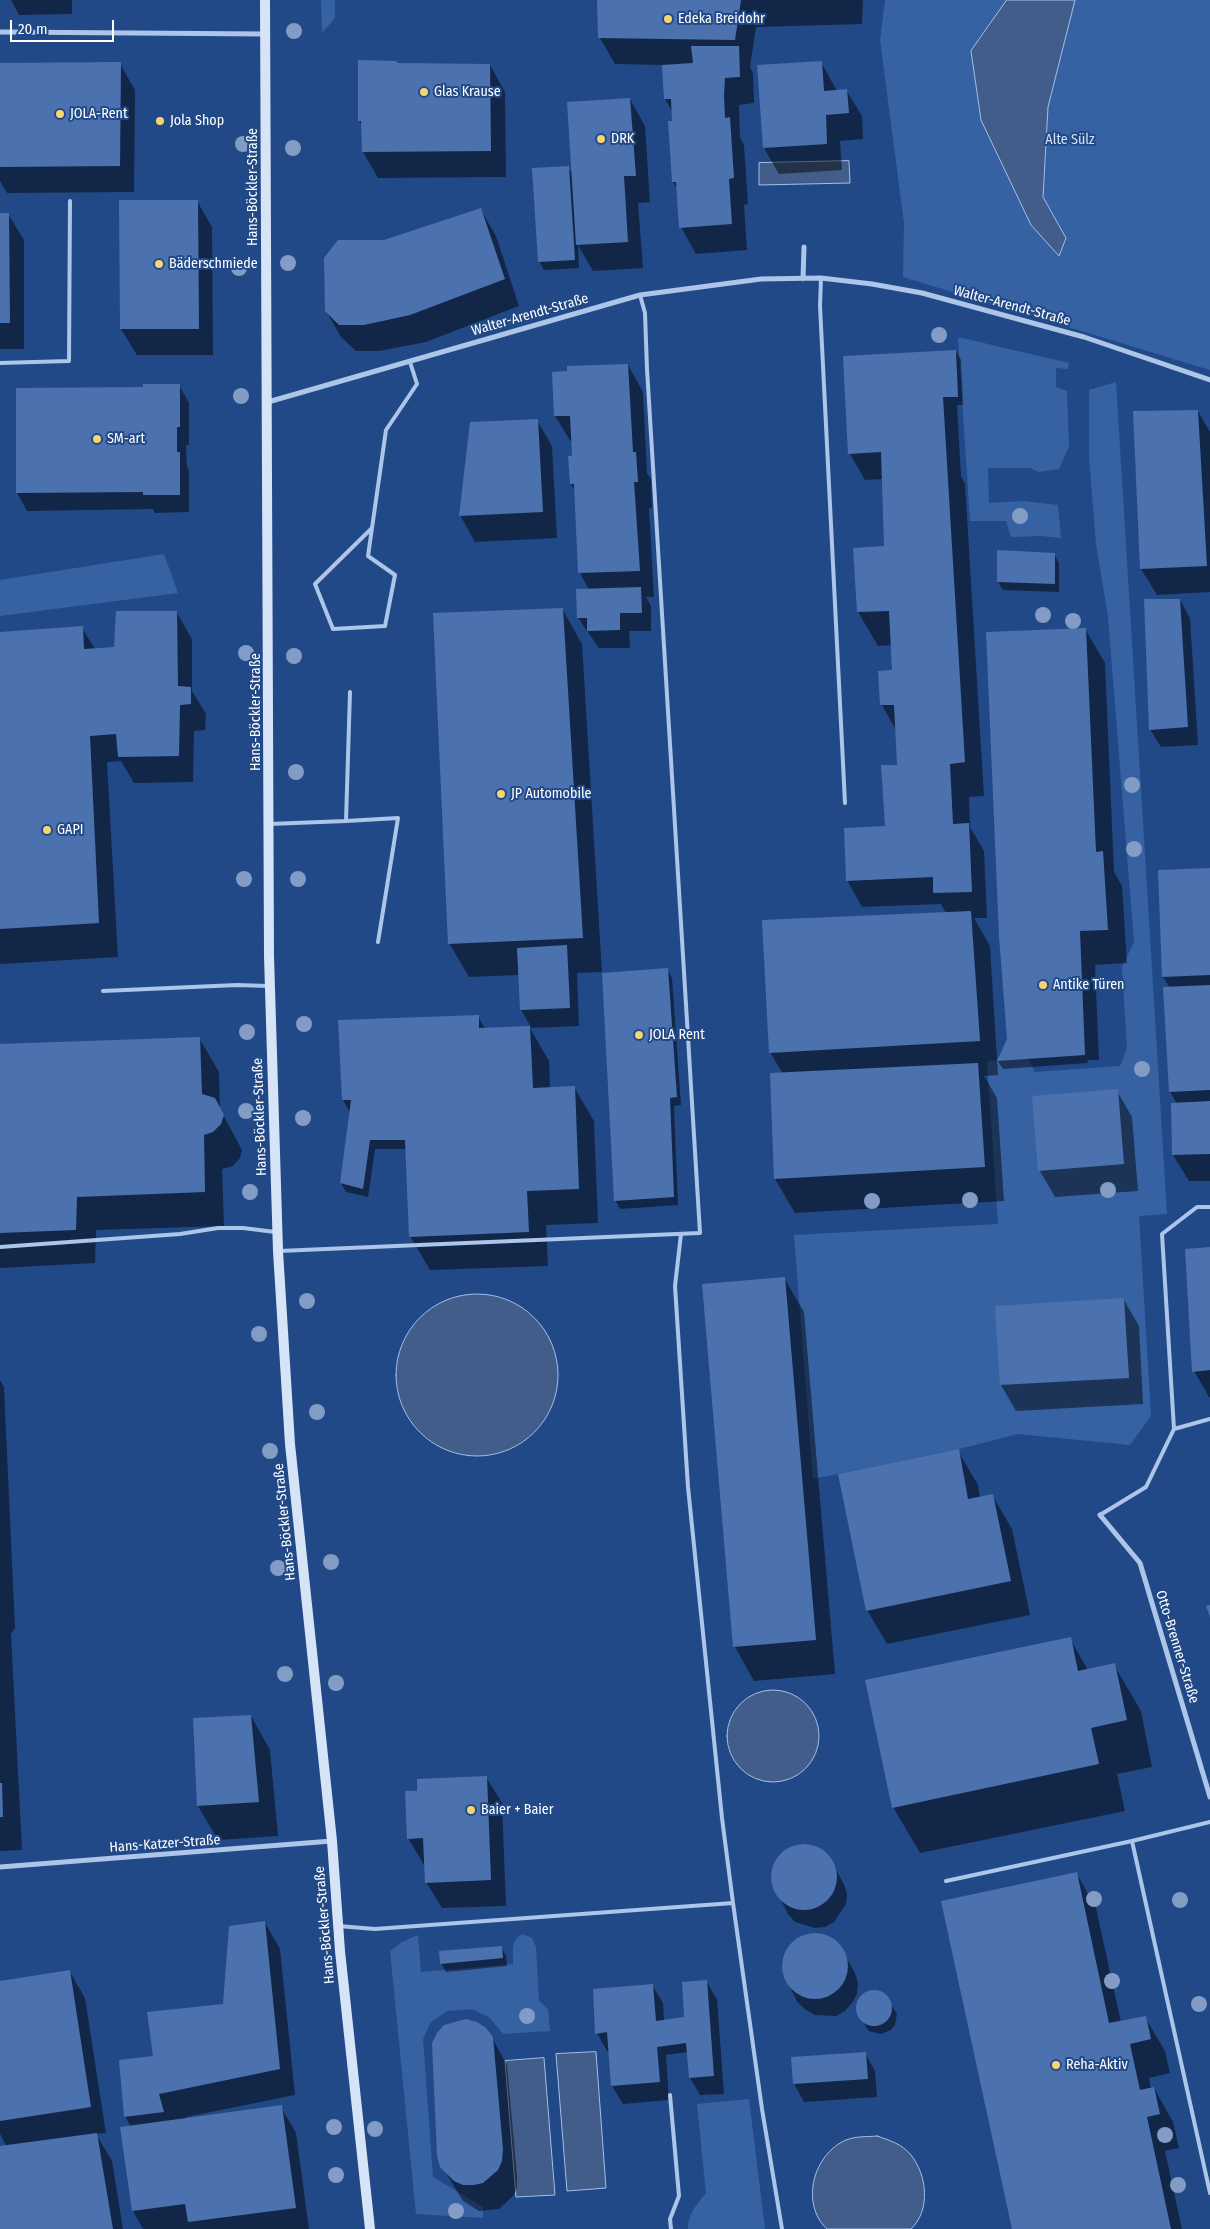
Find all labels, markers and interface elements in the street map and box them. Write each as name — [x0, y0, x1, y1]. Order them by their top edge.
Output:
scale bar — [12, 10, 116, 42]
place label: Edeka Breidohr — [678, 11, 765, 27]
marker: Edeka Breidohr — [662, 13, 674, 25]
text: 20 m — [18, 20, 48, 38]
place label: Glas Krause — [434, 84, 501, 100]
marker: Glas Krause — [418, 86, 430, 98]
place label: JOLA-Rent — [70, 106, 127, 122]
marker: JOLA-Rent — [54, 108, 66, 120]
place label: Jola Shop — [170, 113, 224, 129]
marker: Jola Shop — [154, 115, 166, 127]
street label: Hans-Böckler-Straße — [245, 128, 261, 246]
place label: DRK — [611, 131, 634, 147]
park label: Alte Sülz — [1045, 132, 1095, 148]
marker: DRK — [595, 133, 607, 145]
place label: Bäderschmiede — [169, 256, 258, 272]
marker: Bäderschmiede — [153, 258, 165, 270]
street label: Walter-Arendt-Straße — [952, 282, 1072, 330]
street label: Walter-Arendt-Straße — [470, 290, 590, 340]
place label: SM-art — [107, 431, 145, 447]
marker: SM-art — [91, 433, 103, 445]
street label: Hans-Böckler-Straße — [248, 653, 264, 771]
place label: JP Automobile — [511, 786, 591, 802]
marker: JP Automobile — [495, 788, 507, 800]
place label: GAPI — [57, 822, 83, 838]
marker: GAPI — [41, 824, 53, 836]
place label: Antike Türen — [1053, 977, 1124, 993]
marker: Antike Türen — [1037, 979, 1049, 991]
place label: JOLA Rent — [649, 1027, 705, 1043]
marker: JOLA Rent — [633, 1029, 645, 1041]
street label: Hans-Böckler-Straße — [250, 1058, 270, 1176]
street label: Hans-Böckler-Straße — [270, 1462, 300, 1582]
street label: Otto-Brenner-Straße — [1152, 1588, 1202, 1706]
place label: Baier + Baier — [481, 1802, 554, 1818]
marker: Baier + Baier — [465, 1804, 477, 1816]
street label: Hans-Katzer-Straße — [109, 1832, 221, 1856]
street label: Hans-Böckler-Straße — [311, 1865, 339, 1985]
place label: Reha-Aktiv — [1066, 2057, 1128, 2073]
marker: Reha-Aktiv — [1050, 2059, 1062, 2071]

